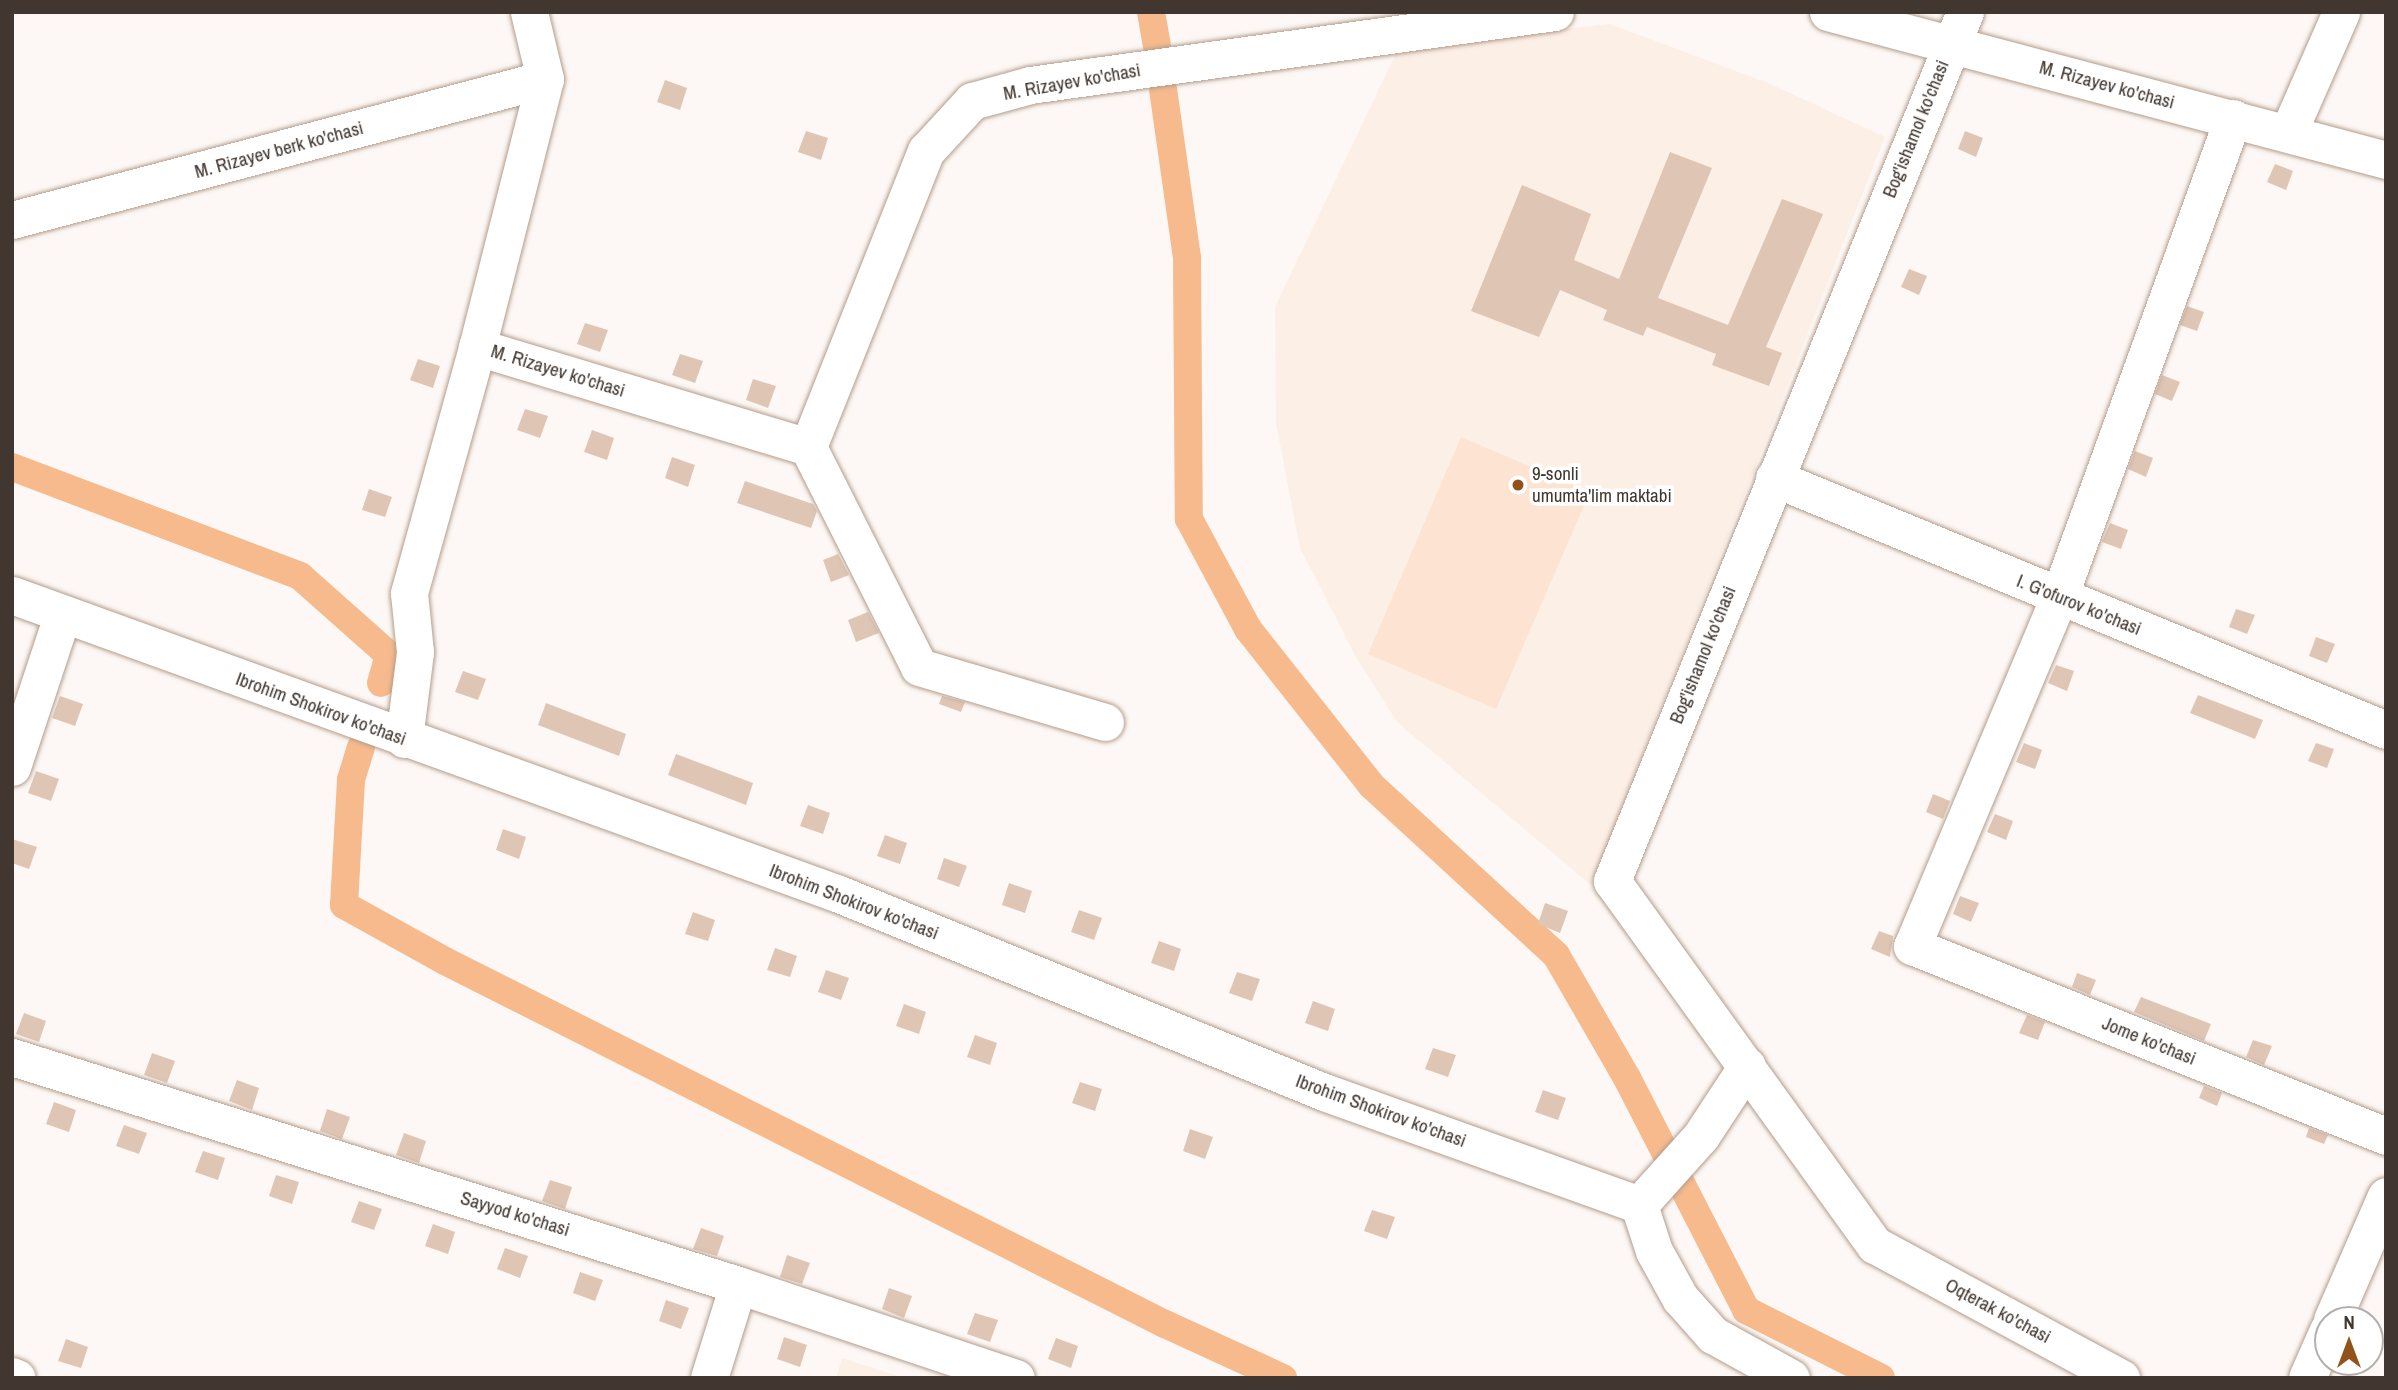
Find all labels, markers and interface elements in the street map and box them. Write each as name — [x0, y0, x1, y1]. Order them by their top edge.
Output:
street label: M. Rizayev ko'chasi — [2037, 56, 2177, 114]
street label: Bog'ishamol ko'chasi — [1878, 57, 1954, 201]
street label: M. Rizayev ko'chasi — [1002, 59, 1142, 105]
street label: M. Rizayev berk ko'chasi — [192, 117, 366, 183]
street label: M. Rizayev ko'chasi — [488, 340, 628, 402]
place label: 9-sonli umumta'lim maktabi — [1532, 463, 1672, 507]
marker: 9-sonli umumta'lim maktabi — [1510, 477, 1526, 493]
street label: I. G'ofurov ko'chasi — [2013, 570, 2145, 640]
street label: Bog'ishamol ko'chasi — [1665, 583, 1741, 727]
street label: Ibrohim Shokirov ko'chasi — [233, 668, 409, 750]
street label: Ibrohim Shokirov ko'chasi — [766, 859, 942, 945]
street label: Jome ko'chasi — [2099, 1012, 2199, 1070]
street label: Ibrohim Shokirov ko'chasi — [1293, 1070, 1469, 1152]
street label: Sayyod ko'chasi — [458, 1187, 572, 1241]
street label: Oqterak ko'chasi — [1941, 1274, 2055, 1348]
north arrow — [2314, 1306, 2384, 1376]
text: N — [2343, 1309, 2355, 1335]

